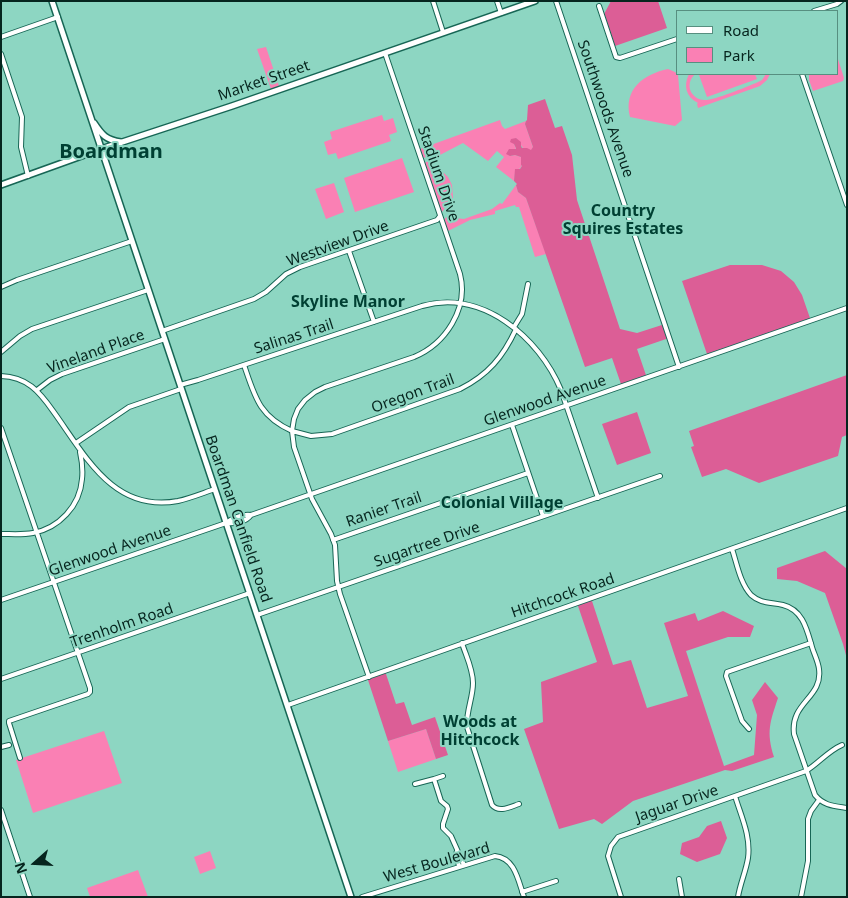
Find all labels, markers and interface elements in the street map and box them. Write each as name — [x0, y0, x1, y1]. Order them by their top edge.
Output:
legend — [676, 10, 838, 75]
text: Road — [723, 20, 759, 40]
street label: Southwoods Avenue — [573, 38, 637, 180]
text: Park — [723, 45, 755, 65]
street label: Market Street — [216, 57, 312, 105]
street label: Stadium Drive — [413, 124, 463, 224]
district label: Boardman — [59, 140, 163, 164]
district label: Country Squires Estates — [563, 201, 683, 239]
street label: Westview Drive — [285, 217, 391, 271]
district label: Skyline Manor — [291, 292, 405, 312]
street label: Salinas Trail — [252, 316, 336, 358]
street label: Vineland Place — [45, 326, 147, 378]
street label: Oregon Trail — [369, 371, 457, 417]
street label: Glenwood Avenue — [481, 372, 609, 430]
street label: Boardman Canfield Road — [201, 433, 275, 605]
street label: Ranier Trail — [344, 489, 424, 531]
district label: Colonial Village — [441, 493, 563, 513]
street label: Sugartree Drive — [372, 518, 482, 572]
street label: Glenwood Avenue — [46, 522, 174, 580]
street label: Hitchcock Road — [509, 570, 617, 622]
street label: Trenholm Road — [68, 600, 176, 652]
district label: Woods at Hitchcock — [440, 712, 520, 750]
street label: Jaguar Drive — [633, 781, 721, 827]
north arrow — [10, 838, 60, 888]
street label: West Boulevard — [382, 839, 492, 887]
text: N — [10, 860, 31, 877]

